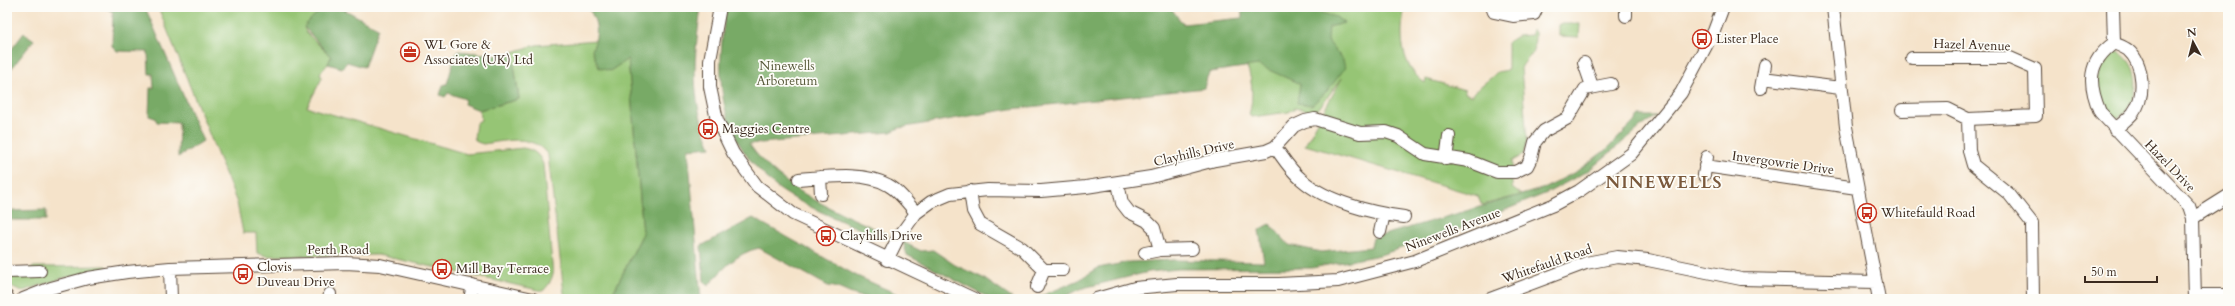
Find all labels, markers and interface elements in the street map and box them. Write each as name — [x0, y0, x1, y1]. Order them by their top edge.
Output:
north arrow — [2173, 22, 2213, 62]
text: N — [2186, 24, 2198, 41]
bus stop icon: Lister Place — [1691, 28, 1713, 50]
place label: Lister Place — [1716, 30, 1779, 48]
street label: Hazel Avenue — [1933, 35, 2011, 55]
place label: WL Gore & Associates (UK) Ltd — [423, 36, 533, 69]
office icon: WL Gore & Associates (UK) Ltd — [399, 41, 421, 63]
park label: Ninewells Arboretum — [757, 57, 817, 90]
bus stop icon: Maggies Centre — [697, 118, 719, 140]
place label: Maggies Centre — [722, 120, 810, 138]
street label: Clayhills Drive — [1152, 135, 1236, 171]
street label: Hazel Drive — [2140, 136, 2200, 196]
street label: Invergowrie Drive — [1731, 147, 1835, 179]
district label: NINEWELLS — [1606, 171, 1722, 194]
bus stop icon: Whitefauld Road — [1856, 202, 1878, 224]
street label: Ninewells Avenue — [1403, 203, 1503, 256]
place label: Whitefauld Road — [1880, 204, 1975, 222]
bus stop icon: Clayhills Drive — [815, 225, 837, 247]
place label: Clayhills Drive — [840, 227, 923, 245]
street label: Whitefauld Road — [1499, 240, 1595, 288]
street label: Perth Road — [307, 241, 369, 259]
place label: Clovis Duveau Drive — [257, 258, 335, 291]
bus stop icon: Mill Bay Terrace — [431, 258, 453, 280]
scale bar — [2085, 258, 2157, 284]
place label: Mill Bay Terrace — [456, 260, 549, 278]
bus stop icon: Clovis Duveau Drive — [232, 263, 254, 285]
text: 50 m — [2091, 264, 2118, 280]

